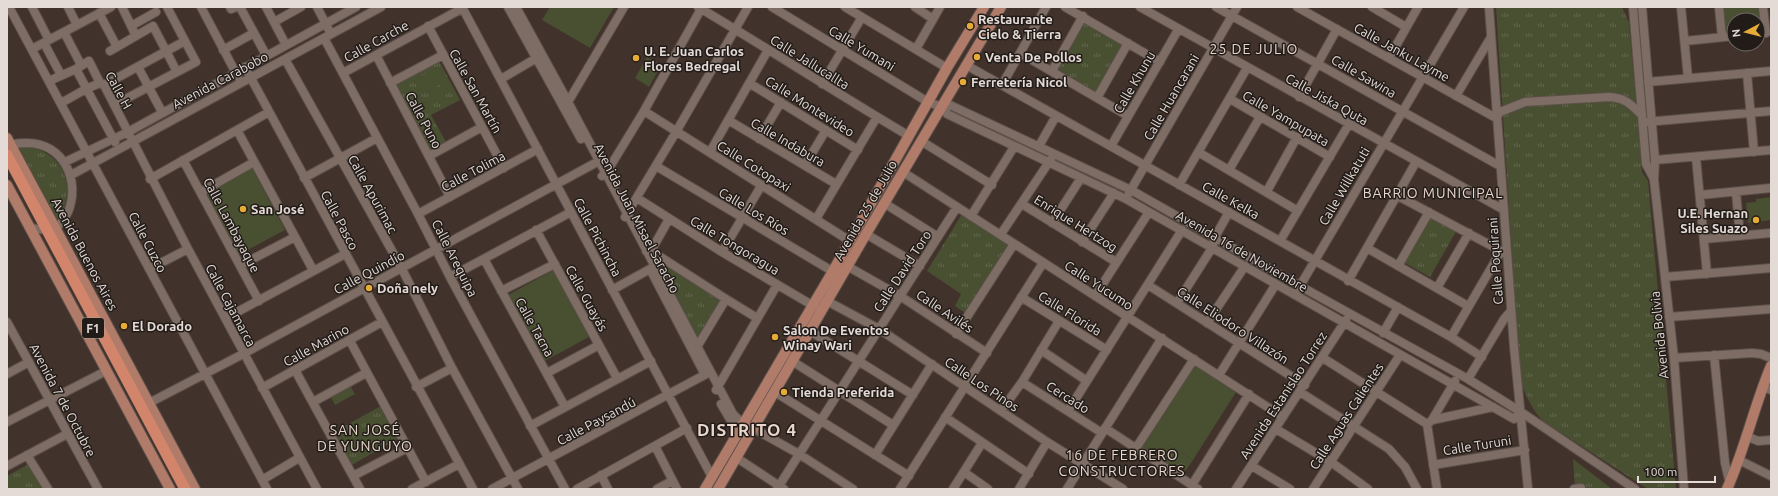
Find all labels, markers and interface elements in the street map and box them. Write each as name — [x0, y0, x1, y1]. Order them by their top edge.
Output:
place label: Restaurante Cielo & Tierra — [978, 12, 1061, 41]
north arrow — [1726, 12, 1766, 52]
street label: Calle Carche — [341, 17, 411, 65]
street label: Calle Janku Layme — [1352, 20, 1452, 84]
marker: Restaurante Cielo & Tierra — [965, 21, 975, 31]
street label: Calle Yumani — [826, 23, 898, 73]
text: N — [1730, 28, 1743, 38]
street label: Calle Jallucallta — [768, 32, 852, 92]
district label: 25 DE JULIO — [1210, 41, 1298, 57]
place label: U. E. Juan Carlos Flores Bedregal — [644, 44, 744, 73]
street label: Calle San Martín — [447, 46, 505, 136]
street label: Avenida Carabobo — [170, 49, 270, 111]
street label: Calle Khunu — [1111, 49, 1157, 115]
place label: Venta De Pollos — [985, 50, 1082, 64]
street label: Calle Huancarani — [1141, 51, 1201, 143]
marker: Venta De Pollos — [972, 52, 982, 62]
street label: Calle Sawina — [1329, 52, 1399, 100]
marker: U. E. Juan Carlos Flores Bedregal — [631, 53, 641, 63]
street label: Calle H — [103, 69, 135, 111]
street label: Calle Jiska Quta — [1283, 70, 1371, 128]
street label: Calle Montevideo — [763, 73, 857, 139]
place label: Ferretería Nicol — [971, 75, 1067, 89]
marker: Ferretería Nicol — [958, 77, 968, 87]
street label: Calle Yampupata — [1240, 88, 1332, 148]
street label: Calle Puno — [403, 89, 445, 151]
street label: Calle Indabura — [748, 115, 828, 169]
street label: Calle Cotopaxi — [715, 138, 793, 194]
street label: Avenida Juan Misael Saracho — [592, 141, 682, 295]
street label: Calle Willkatuti — [1316, 144, 1372, 228]
street label: Calle Tolima — [439, 148, 507, 194]
street label: Calle Apurimac — [346, 152, 400, 236]
street label: Avenida 25 de Julio — [831, 158, 899, 262]
street label: Calle Lambayaque — [201, 175, 263, 275]
street label: Calle Kelka — [1200, 179, 1262, 221]
street label: Calle Los Ríos — [717, 185, 792, 238]
district label: BARRIO MUNICIPAL — [1363, 185, 1503, 201]
street label: Calle Pasco — [319, 188, 361, 252]
street label: Enrique Hertzog — [1032, 192, 1120, 254]
street label: Avenida Buenos Aires — [49, 195, 121, 313]
street label: Calle Pichincha — [571, 195, 625, 279]
place label: San José — [251, 202, 304, 216]
marker: San José — [238, 204, 248, 214]
place label: U.E. Hernan Siles Suazo — [1677, 206, 1748, 235]
street label: Avenida 16 de Noviembre — [1174, 208, 1310, 294]
street label: Calle Cuzco — [126, 209, 170, 275]
street label: Calle Tongoragua — [688, 213, 782, 277]
marker: U.E. Hernan Siles Suazo — [1751, 215, 1761, 225]
street label: Calle Arequipa — [430, 217, 480, 299]
street label: Calle Poquirani — [1485, 217, 1505, 305]
street label: Calle David Toro — [870, 228, 934, 314]
street label: Calle Quindío — [331, 247, 407, 297]
street label: Calle Yucumo — [1062, 258, 1136, 312]
street label: Calle Cajamarca — [203, 261, 259, 349]
street label: Calle Guayás — [563, 263, 611, 334]
place label: Doña nely — [377, 281, 438, 295]
marker: Doña nely — [364, 283, 374, 293]
street label: Calle Eliodoro Villazón — [1175, 284, 1291, 366]
street label: Calle Avilés — [914, 287, 976, 335]
street label: Calle Florida — [1036, 288, 1104, 338]
street label: Avenida Bolivia — [1647, 290, 1671, 380]
street label: Calle Tacna — [513, 295, 557, 359]
road number: F1 — [82, 318, 104, 338]
place label: El Dorado — [132, 319, 192, 333]
marker: El Dorado — [119, 321, 129, 331]
street label: Calle Marino — [281, 321, 351, 369]
place label: Salon De Eventos Winay Wari — [783, 323, 889, 352]
street label: Avenida Estanislao Torrez — [1237, 329, 1329, 461]
marker: Salon De Eventos Winay Wari — [770, 332, 780, 342]
street label: Avenida 7 de Octubre — [27, 341, 99, 459]
street label: Calle Los Pinos — [942, 354, 1022, 414]
street label: Calle Aguas Calientes — [1306, 360, 1386, 472]
street label: Cercado — [1044, 378, 1092, 416]
place label: Tienda Preferida — [792, 385, 894, 399]
marker: Tienda Preferida — [779, 387, 789, 397]
street label: Calle Paysandú — [554, 394, 638, 448]
district label: DISTRITO 4 — [697, 420, 797, 439]
district label: SAN JOSÉ DE YUNGUYO — [317, 421, 413, 454]
street label: Calle Turuni — [1442, 433, 1512, 457]
district label: 16 DE FEBRERO CONSTRUCTORES — [1059, 447, 1185, 479]
scale bar — [1638, 458, 1715, 484]
text: 100 m — [1644, 465, 1677, 478]

